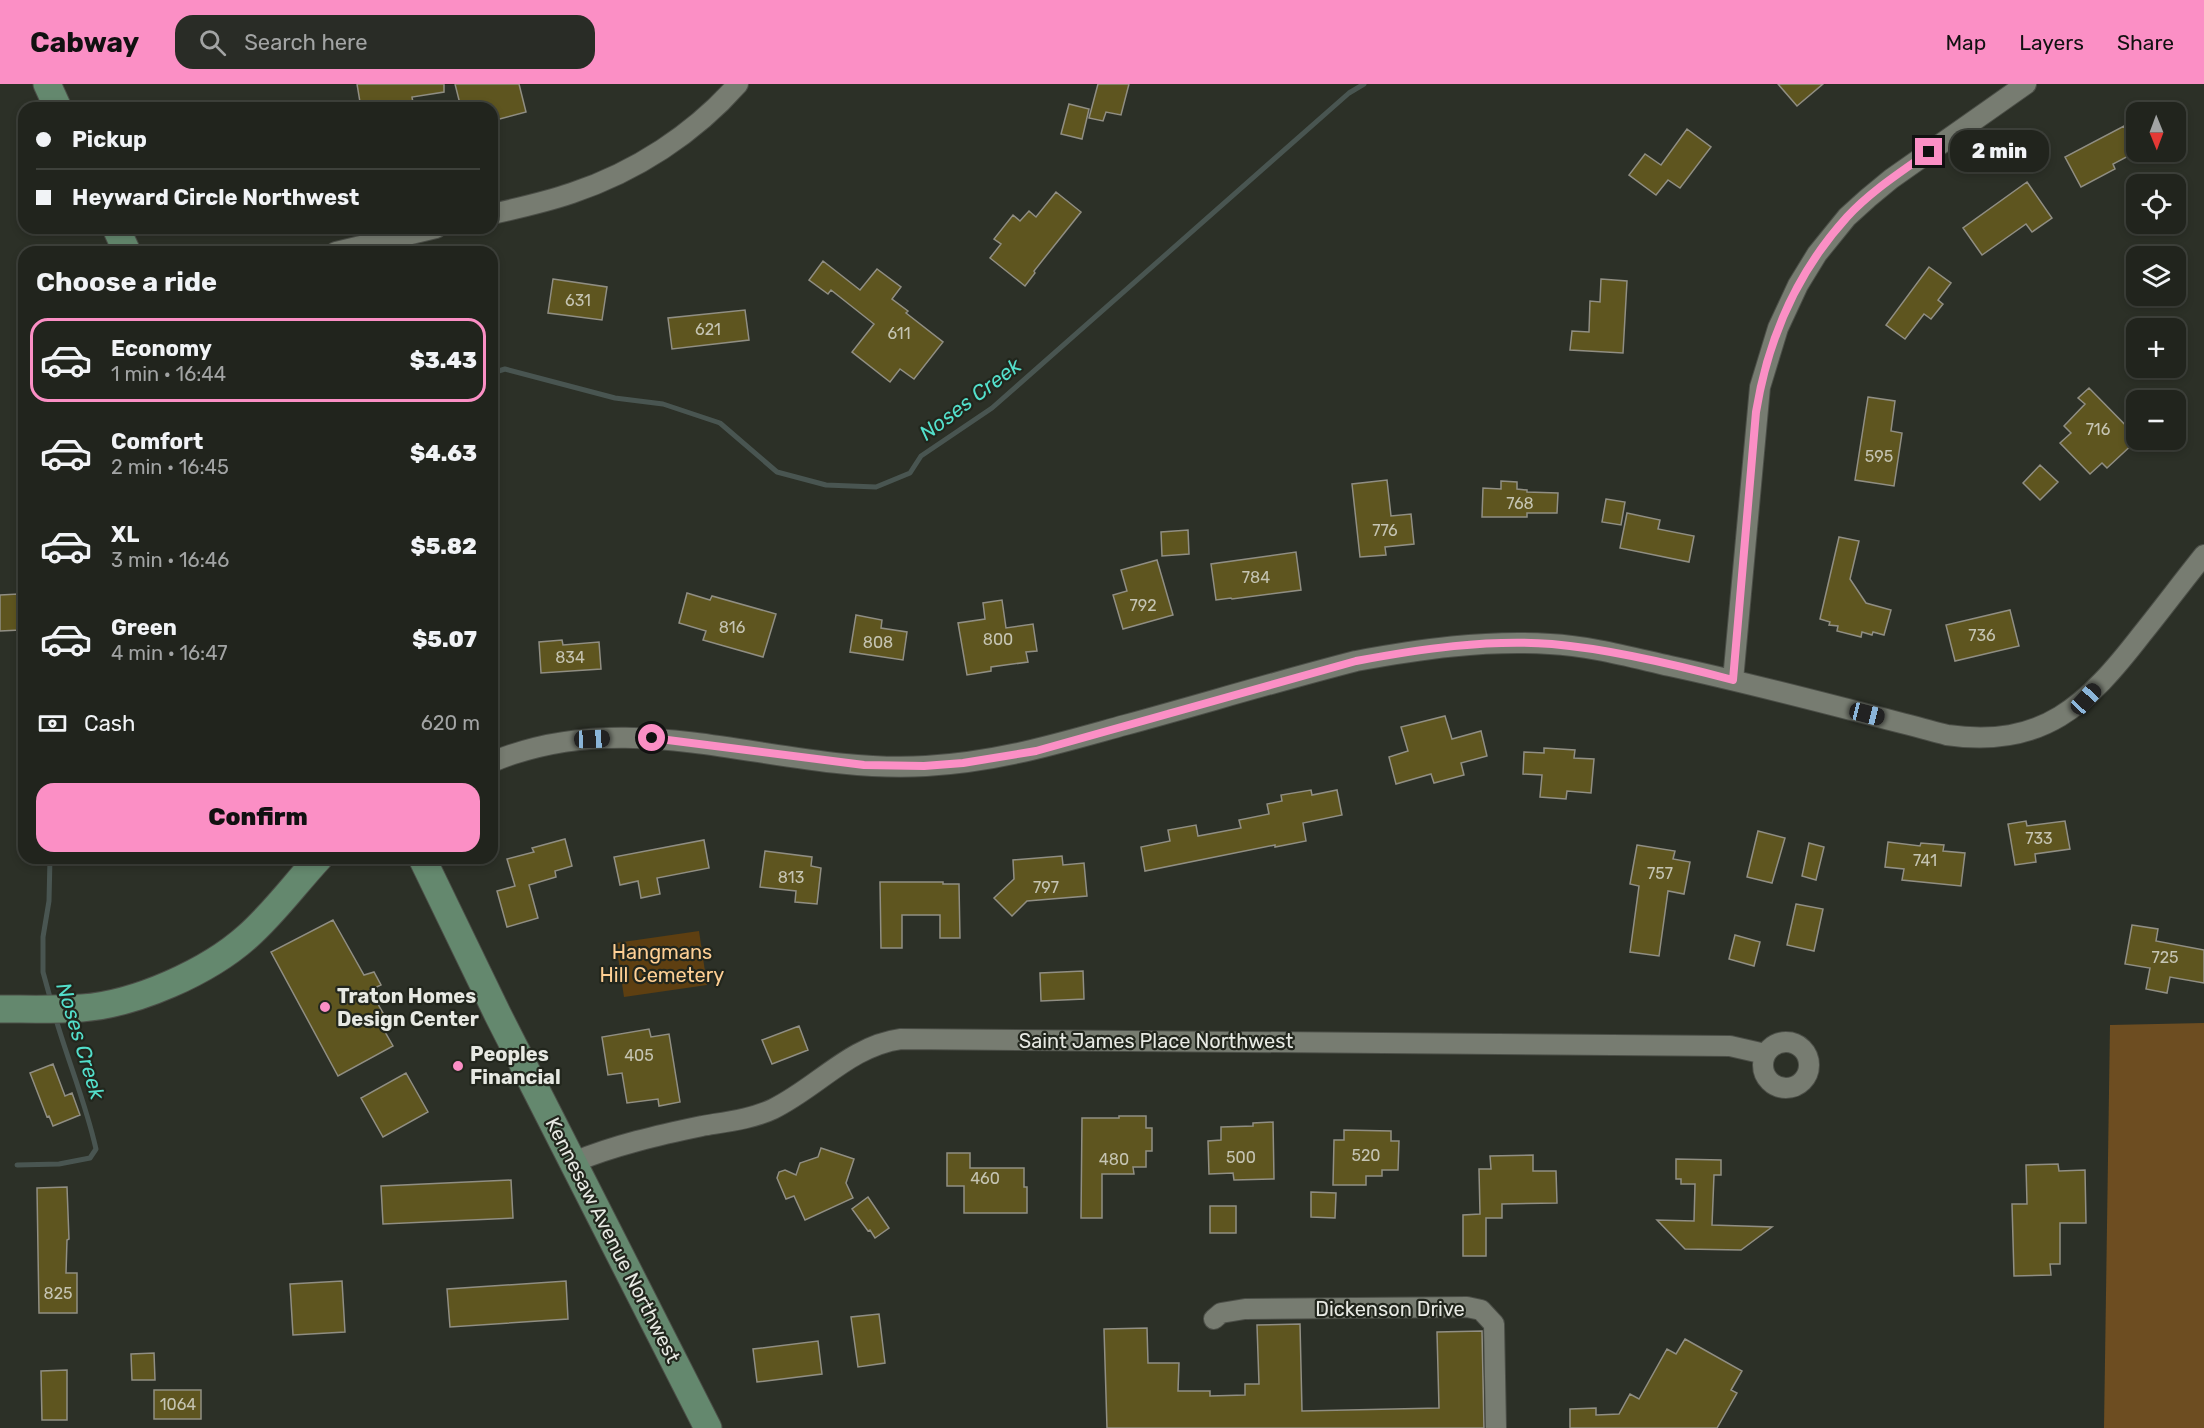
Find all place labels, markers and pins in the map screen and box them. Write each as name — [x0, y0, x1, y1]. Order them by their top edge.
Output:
place label: Traton Homes Design Center — [337, 984, 479, 1031]
marker: Traton Homes Design Center — [318, 1000, 332, 1014]
place label: Peoples Financial — [470, 1042, 561, 1089]
marker: Peoples Financial — [451, 1059, 465, 1073]

